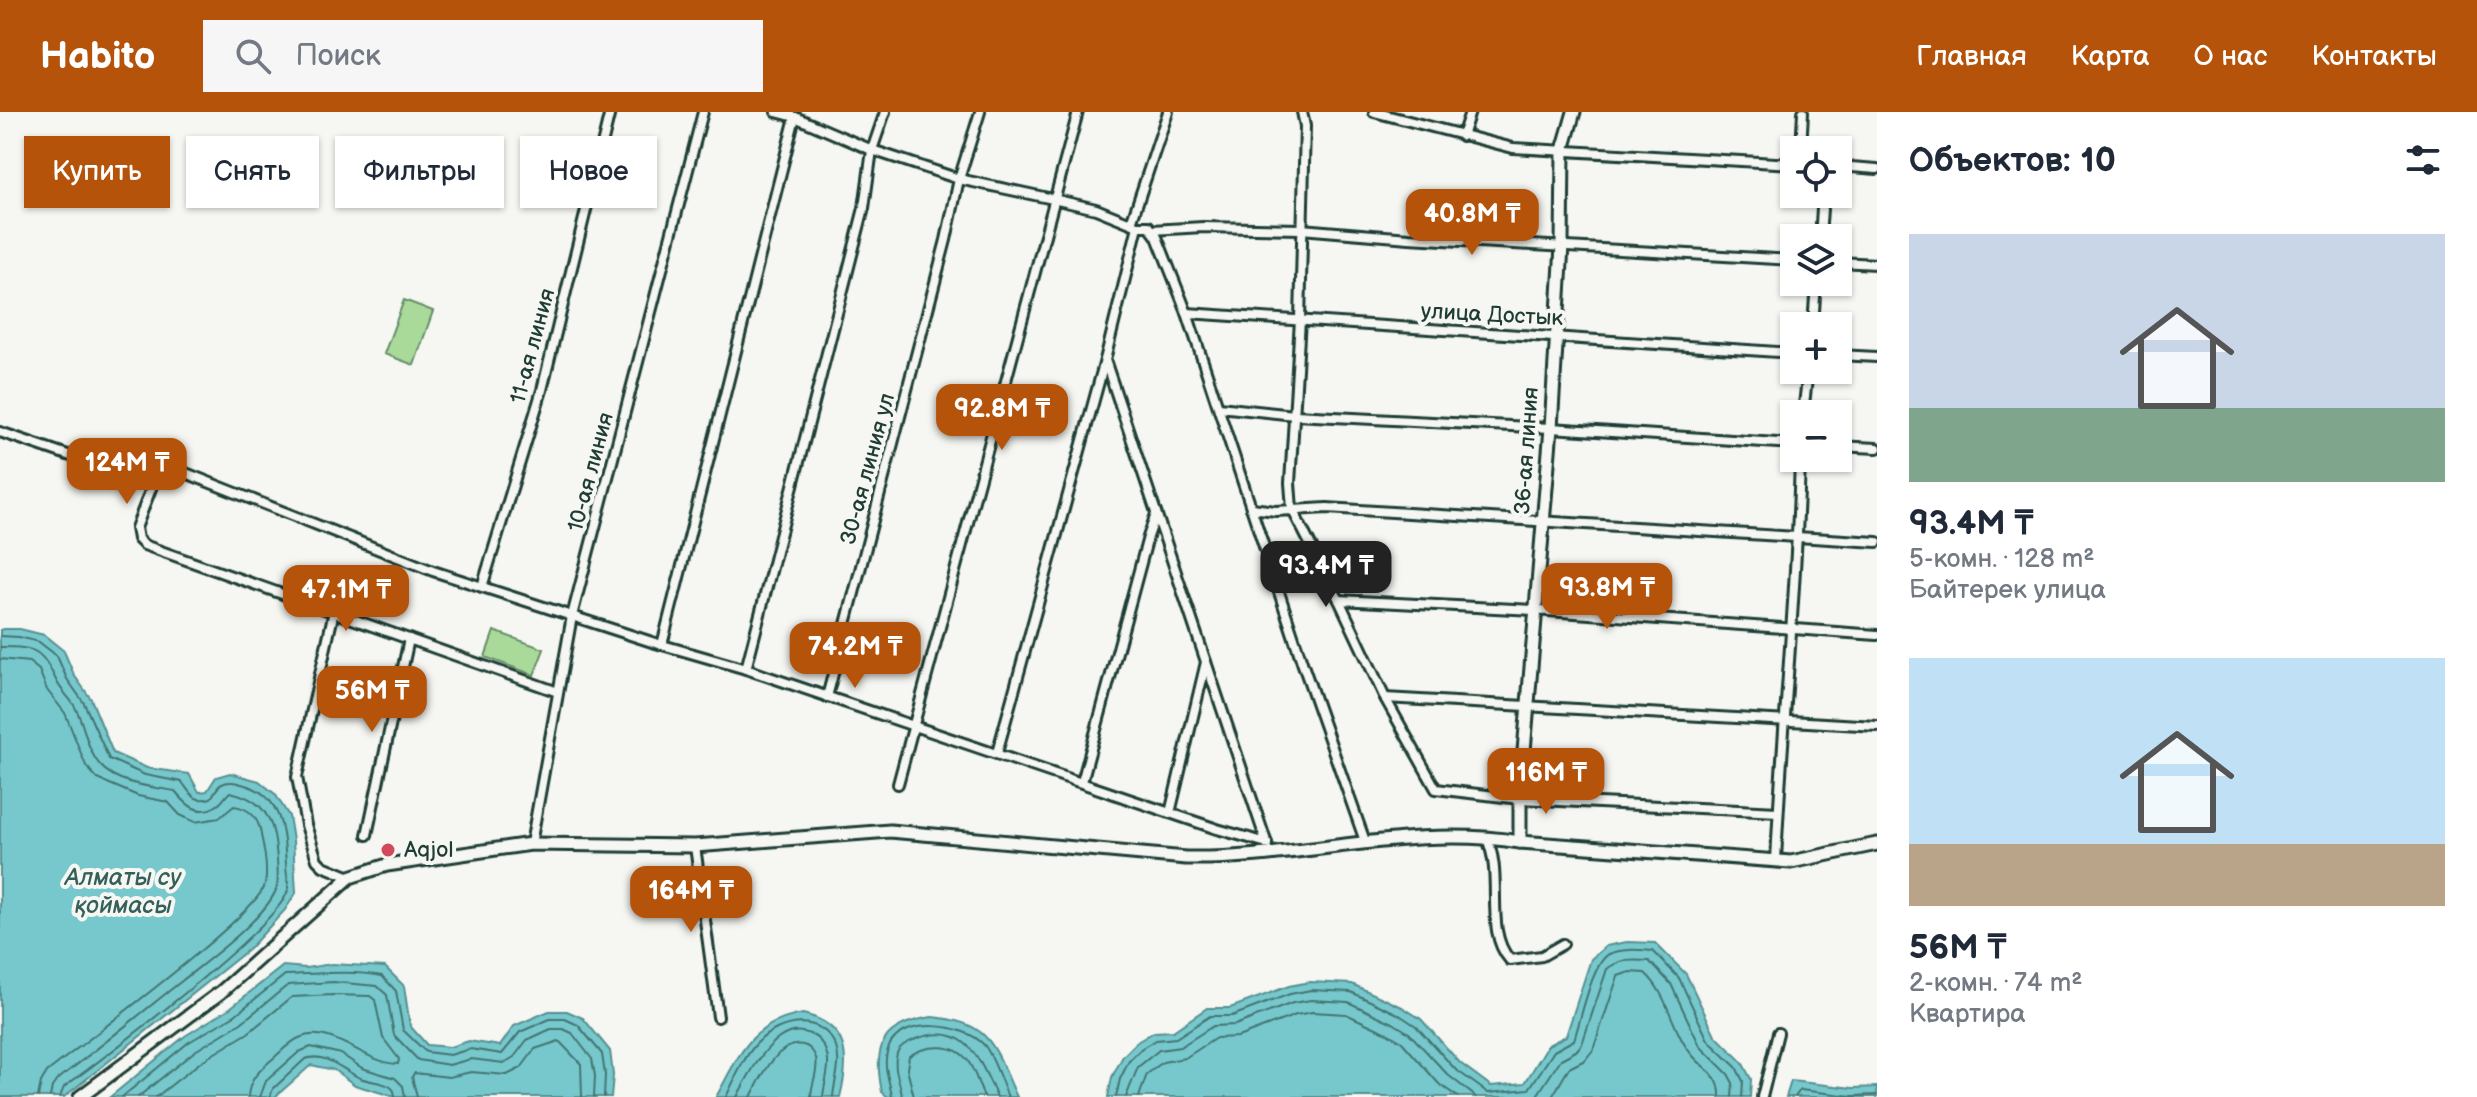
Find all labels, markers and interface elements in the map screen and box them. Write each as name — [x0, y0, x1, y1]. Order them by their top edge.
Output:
search box — [203, 20, 763, 92]
text: Habito — [40, 34, 155, 79]
icon: search — [231, 34, 275, 78]
text: Поиск — [295, 38, 381, 74]
text: Главная — [1916, 40, 2027, 73]
text: Карта — [2071, 40, 2150, 73]
text: О нас — [2194, 40, 2267, 73]
text: Контакты — [2311, 40, 2437, 73]
chip: Купить — [24, 136, 170, 208]
chip: Снять — [186, 136, 319, 208]
chip: Фильтры — [335, 136, 504, 208]
chip: Новое — [520, 136, 657, 208]
map controls — [1780, 136, 1852, 472]
button: locate — [1780, 136, 1852, 208]
icon: filters — [2401, 138, 2445, 182]
text: Объектов: 10 — [1909, 140, 2116, 181]
pin: 40.8M ₸ — [1398, 189, 1546, 257]
text: 40.8M ₸ — [1424, 199, 1520, 230]
button: layers — [1780, 224, 1852, 296]
street label: 11-ая линия — [505, 286, 561, 406]
icon: home — [2105, 286, 2249, 430]
street label: улица Достык — [1420, 298, 1564, 332]
button: + — [1780, 312, 1852, 384]
pin: 92.8M ₸ — [928, 384, 1076, 452]
street label: 36-ая линия — [1509, 386, 1545, 516]
street label: 30-ая линия ул — [835, 390, 901, 548]
text: 92.8M ₸ — [954, 394, 1050, 425]
button: − — [1780, 400, 1852, 472]
street label: 10-ая линия — [562, 409, 620, 535]
pin: 124M ₸ — [62, 438, 192, 506]
text: 124M ₸ — [85, 448, 169, 479]
text: 93.4M ₸ — [1909, 503, 2033, 544]
pin: 93.4M ₸ — [1252, 541, 1400, 609]
text: 5-комн. · 128 m² — [1909, 544, 2095, 575]
text: 93.4M ₸ — [1278, 551, 1374, 582]
pin: 93.8M ₸ — [1533, 563, 1681, 631]
pin: 47.1M ₸ — [272, 565, 420, 633]
text: 93.8M ₸ — [1559, 573, 1655, 604]
text: 47.1M ₸ — [301, 575, 391, 606]
text: Байтерек улица — [1909, 575, 2106, 606]
pin: 74.2M ₸ — [781, 622, 929, 690]
text: 74.2M ₸ — [808, 632, 902, 663]
pin: 56M ₸ — [316, 666, 428, 734]
text: 56M ₸ — [335, 676, 409, 707]
icon: home — [2105, 710, 2249, 854]
pin: 116M ₸ — [1481, 748, 1611, 816]
text: 116M ₸ — [1505, 758, 1587, 789]
place label: Aqjol — [404, 837, 453, 864]
marker: Aqjol — [379, 841, 397, 859]
water label: Алматы су қоймасы — [63, 863, 182, 920]
pin: 164M ₸ — [626, 866, 756, 934]
text: 164M ₸ — [648, 876, 734, 907]
text: 56M ₸ — [1909, 927, 2006, 968]
text: 2-комн. · 74 m² — [1909, 968, 2082, 999]
text: Квартира — [1909, 999, 2026, 1030]

